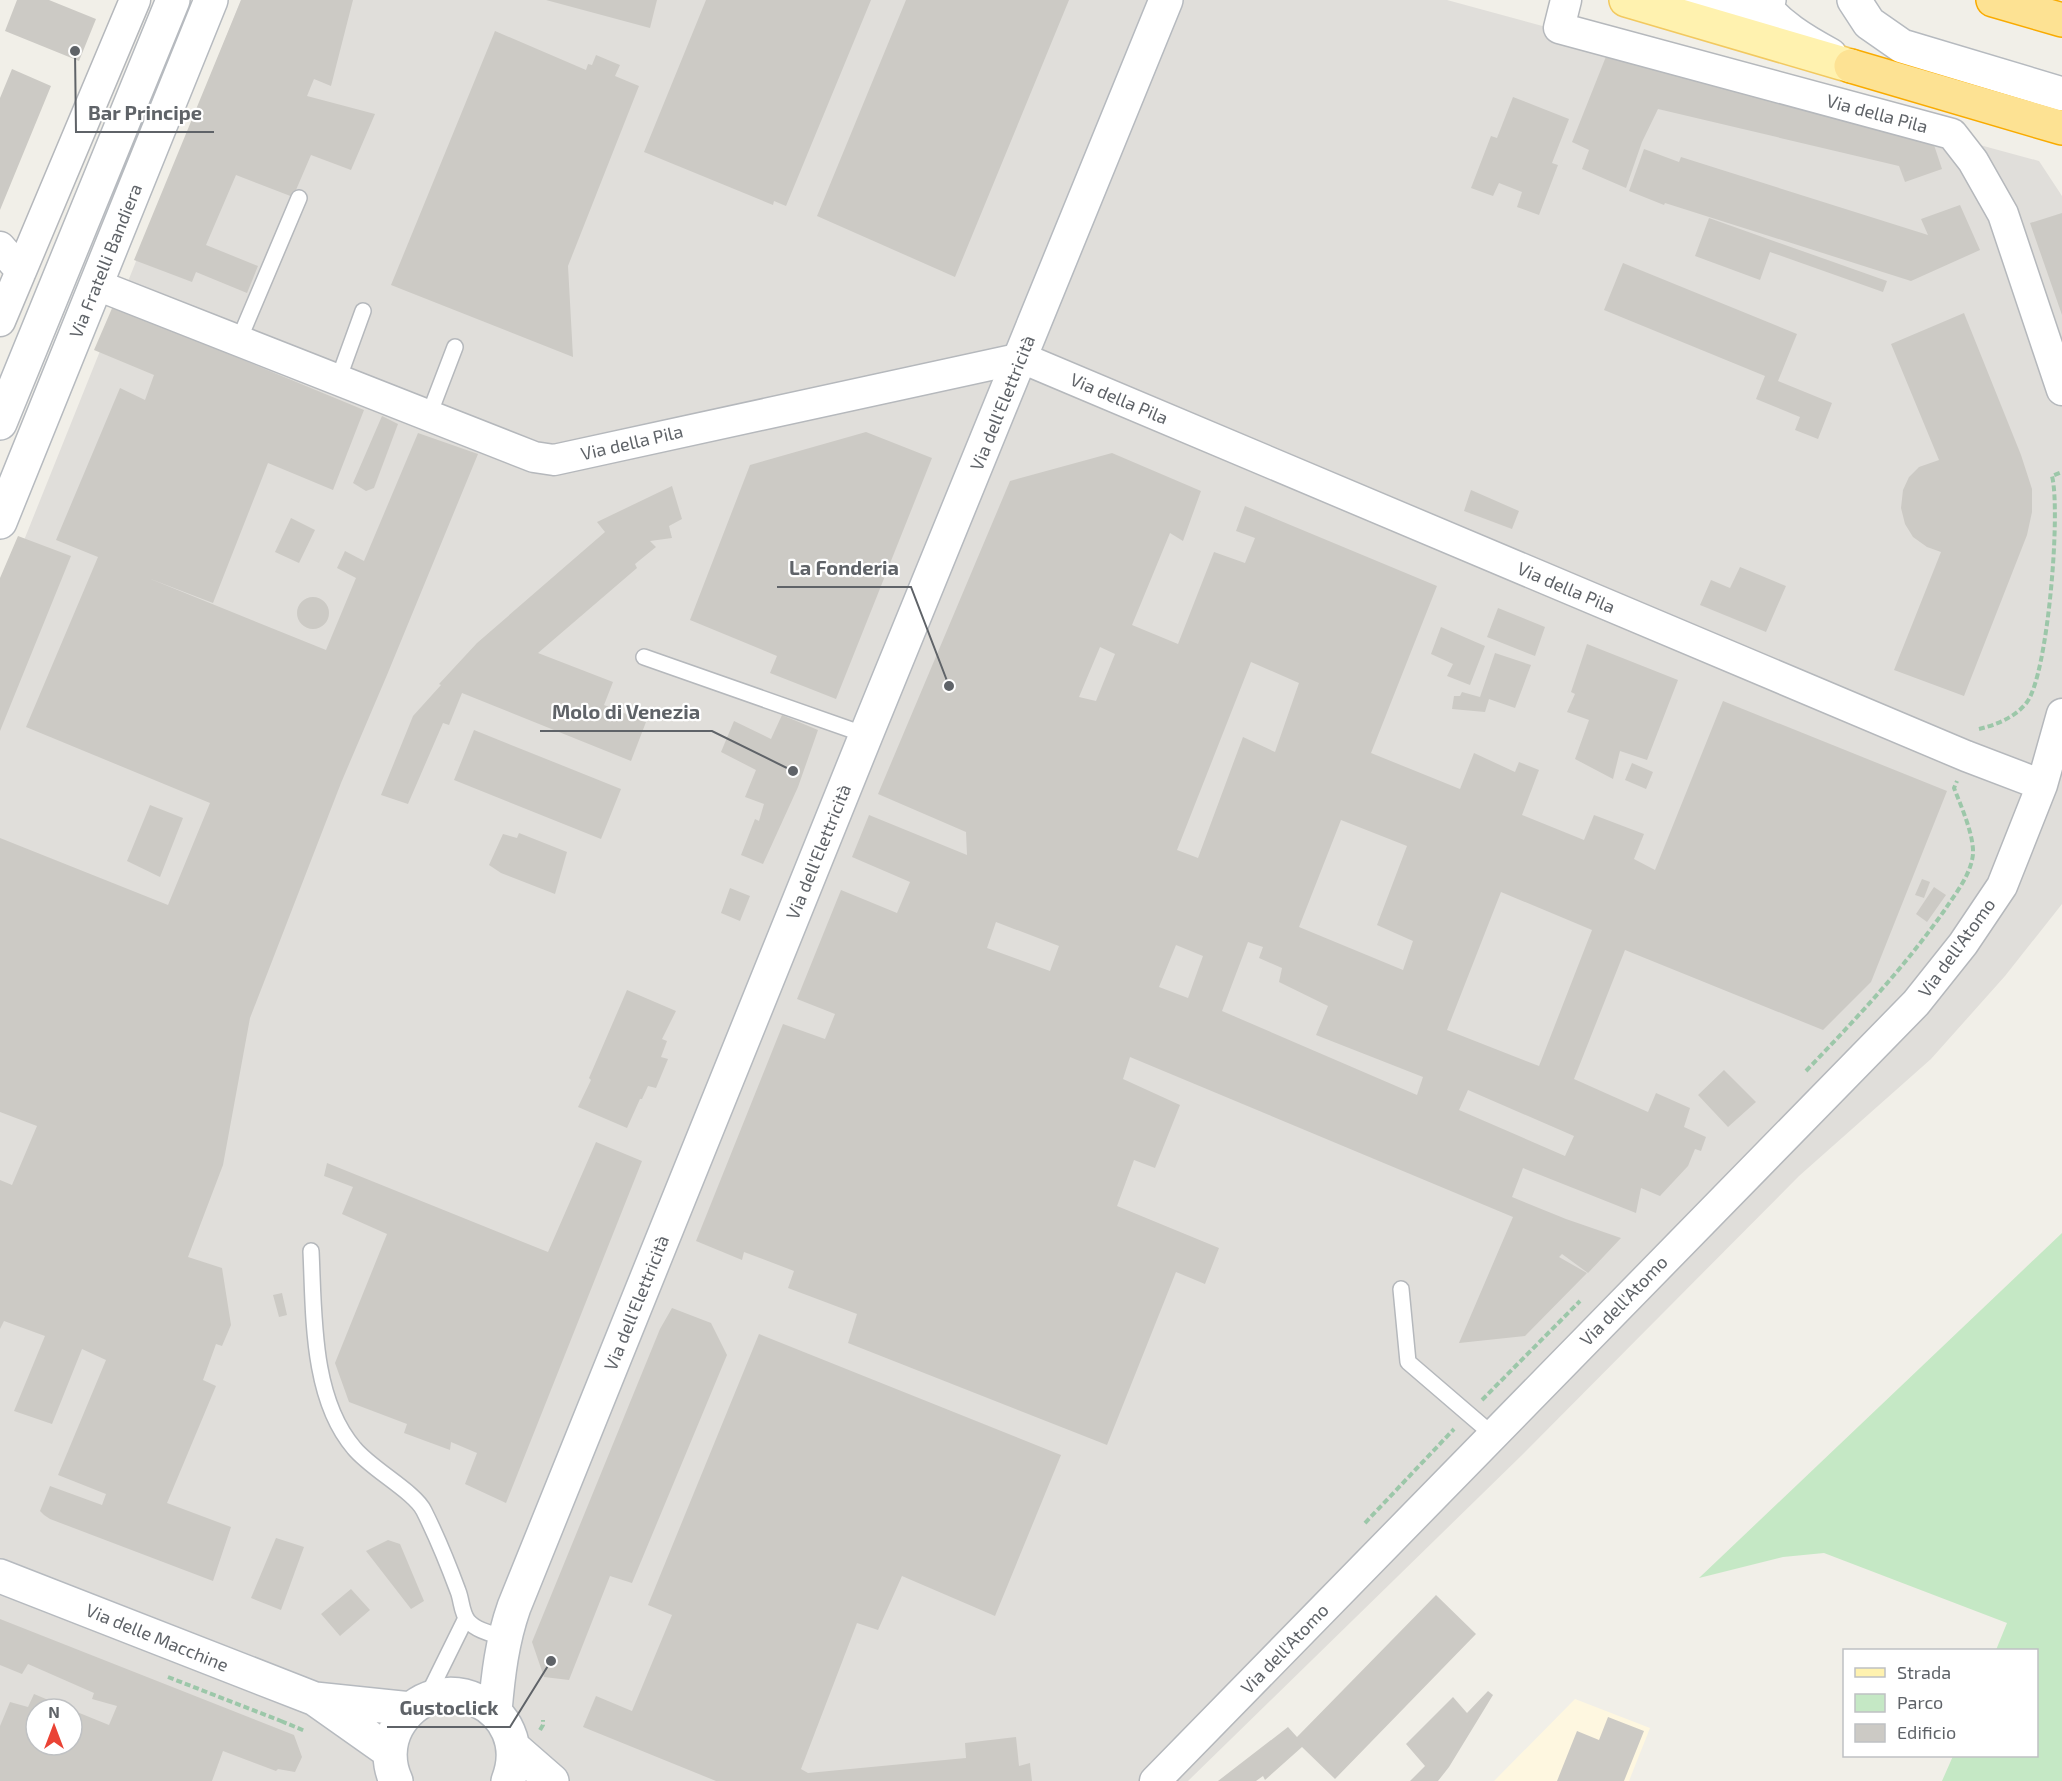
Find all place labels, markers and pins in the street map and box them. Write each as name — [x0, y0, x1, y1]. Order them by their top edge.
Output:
callout: Bar Principe — [76, 94, 214, 132]
callout: La Fonderia — [777, 549, 911, 587]
callout: Molo di Venezia — [540, 693, 712, 731]
callout: Gustoclick — [387, 1689, 510, 1727]

